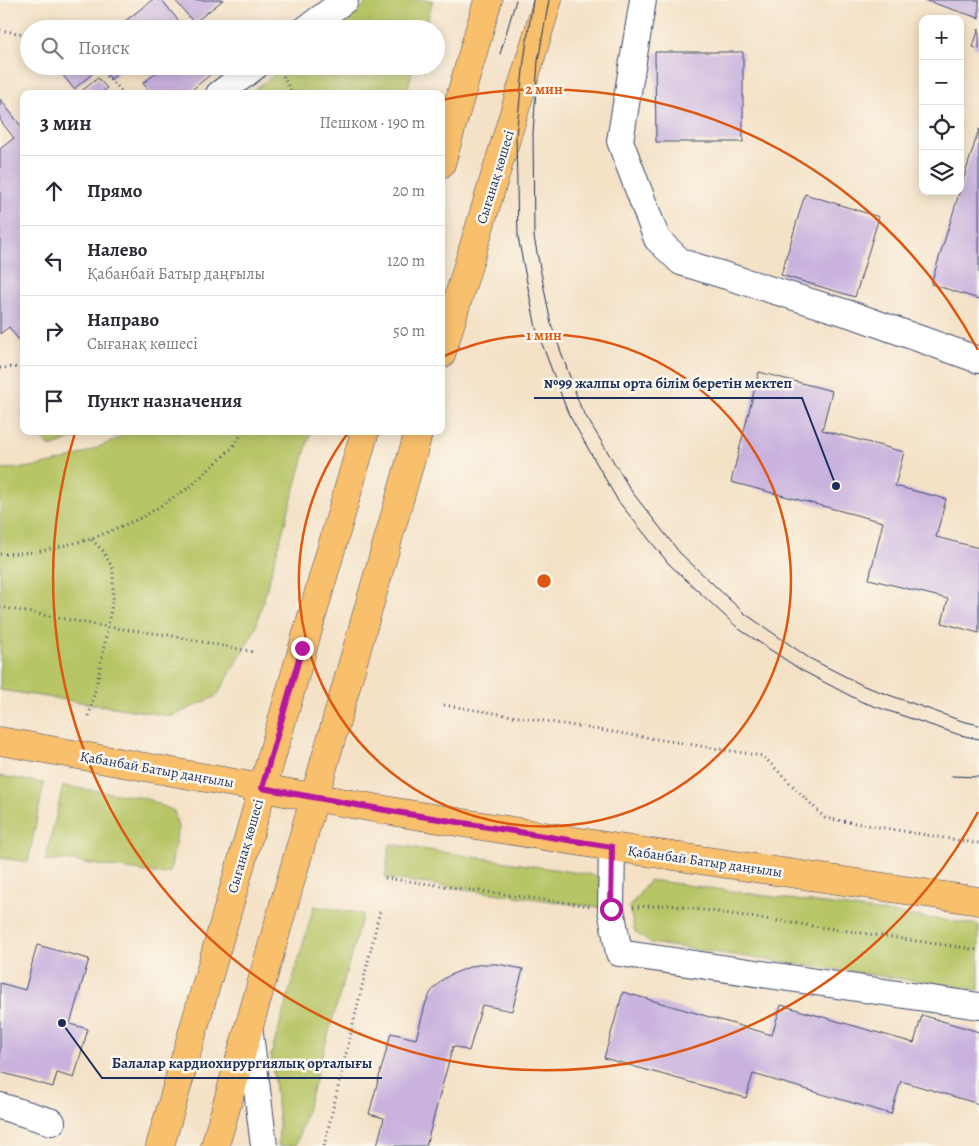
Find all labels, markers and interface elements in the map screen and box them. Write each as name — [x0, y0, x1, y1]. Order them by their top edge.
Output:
map controls — [919, 15, 964, 195]
button: + — [919, 15, 964, 60]
search box — [20, 20, 445, 75]
icon: search — [38, 34, 66, 62]
text: Поиск — [78, 35, 130, 61]
button: − — [919, 60, 964, 105]
text: 2 мин — [525, 79, 563, 99]
button: locate — [919, 105, 964, 150]
text: 3 мин — [40, 109, 92, 137]
text: Пешком · 190 m — [320, 112, 425, 134]
street label: Сығанақ көшесі — [472, 128, 519, 226]
button: layers — [919, 150, 964, 195]
icon: ahead — [40, 177, 68, 205]
text: Прямо — [87, 178, 142, 204]
text: 20 m — [392, 180, 425, 202]
text: Налево — [87, 237, 147, 263]
icon: left — [40, 247, 68, 275]
text: 120 m — [387, 250, 425, 272]
text: Қабанбай Батыр даңғылы — [87, 263, 265, 285]
text: Направо — [87, 307, 159, 333]
icon: right — [40, 317, 68, 345]
text: 50 m — [393, 320, 425, 342]
text: 1 мин — [526, 325, 562, 345]
text: Сығанақ көшесі — [87, 333, 198, 355]
callout: №99 жалпы орта білім беретін мектеп — [534, 368, 802, 398]
text: №99 жалпы орта білім беретін мектеп — [544, 373, 793, 393]
icon: arrive — [40, 387, 68, 415]
text: Пункт назначения — [87, 388, 242, 414]
centre of rings — [535, 572, 553, 590]
route end — [291, 637, 314, 660]
street label: Қабанбай Батыр даңғылы — [79, 747, 235, 792]
street label: Сығанақ көшесі — [223, 797, 268, 895]
street label: Қабанбай Батыр даңғылы — [626, 841, 783, 882]
route start — [600, 898, 623, 921]
callout: Балалар кардиохирургиялық орталығы — [102, 1048, 382, 1078]
text: Балалар кардиохирургиялық орталығы — [112, 1053, 372, 1073]

